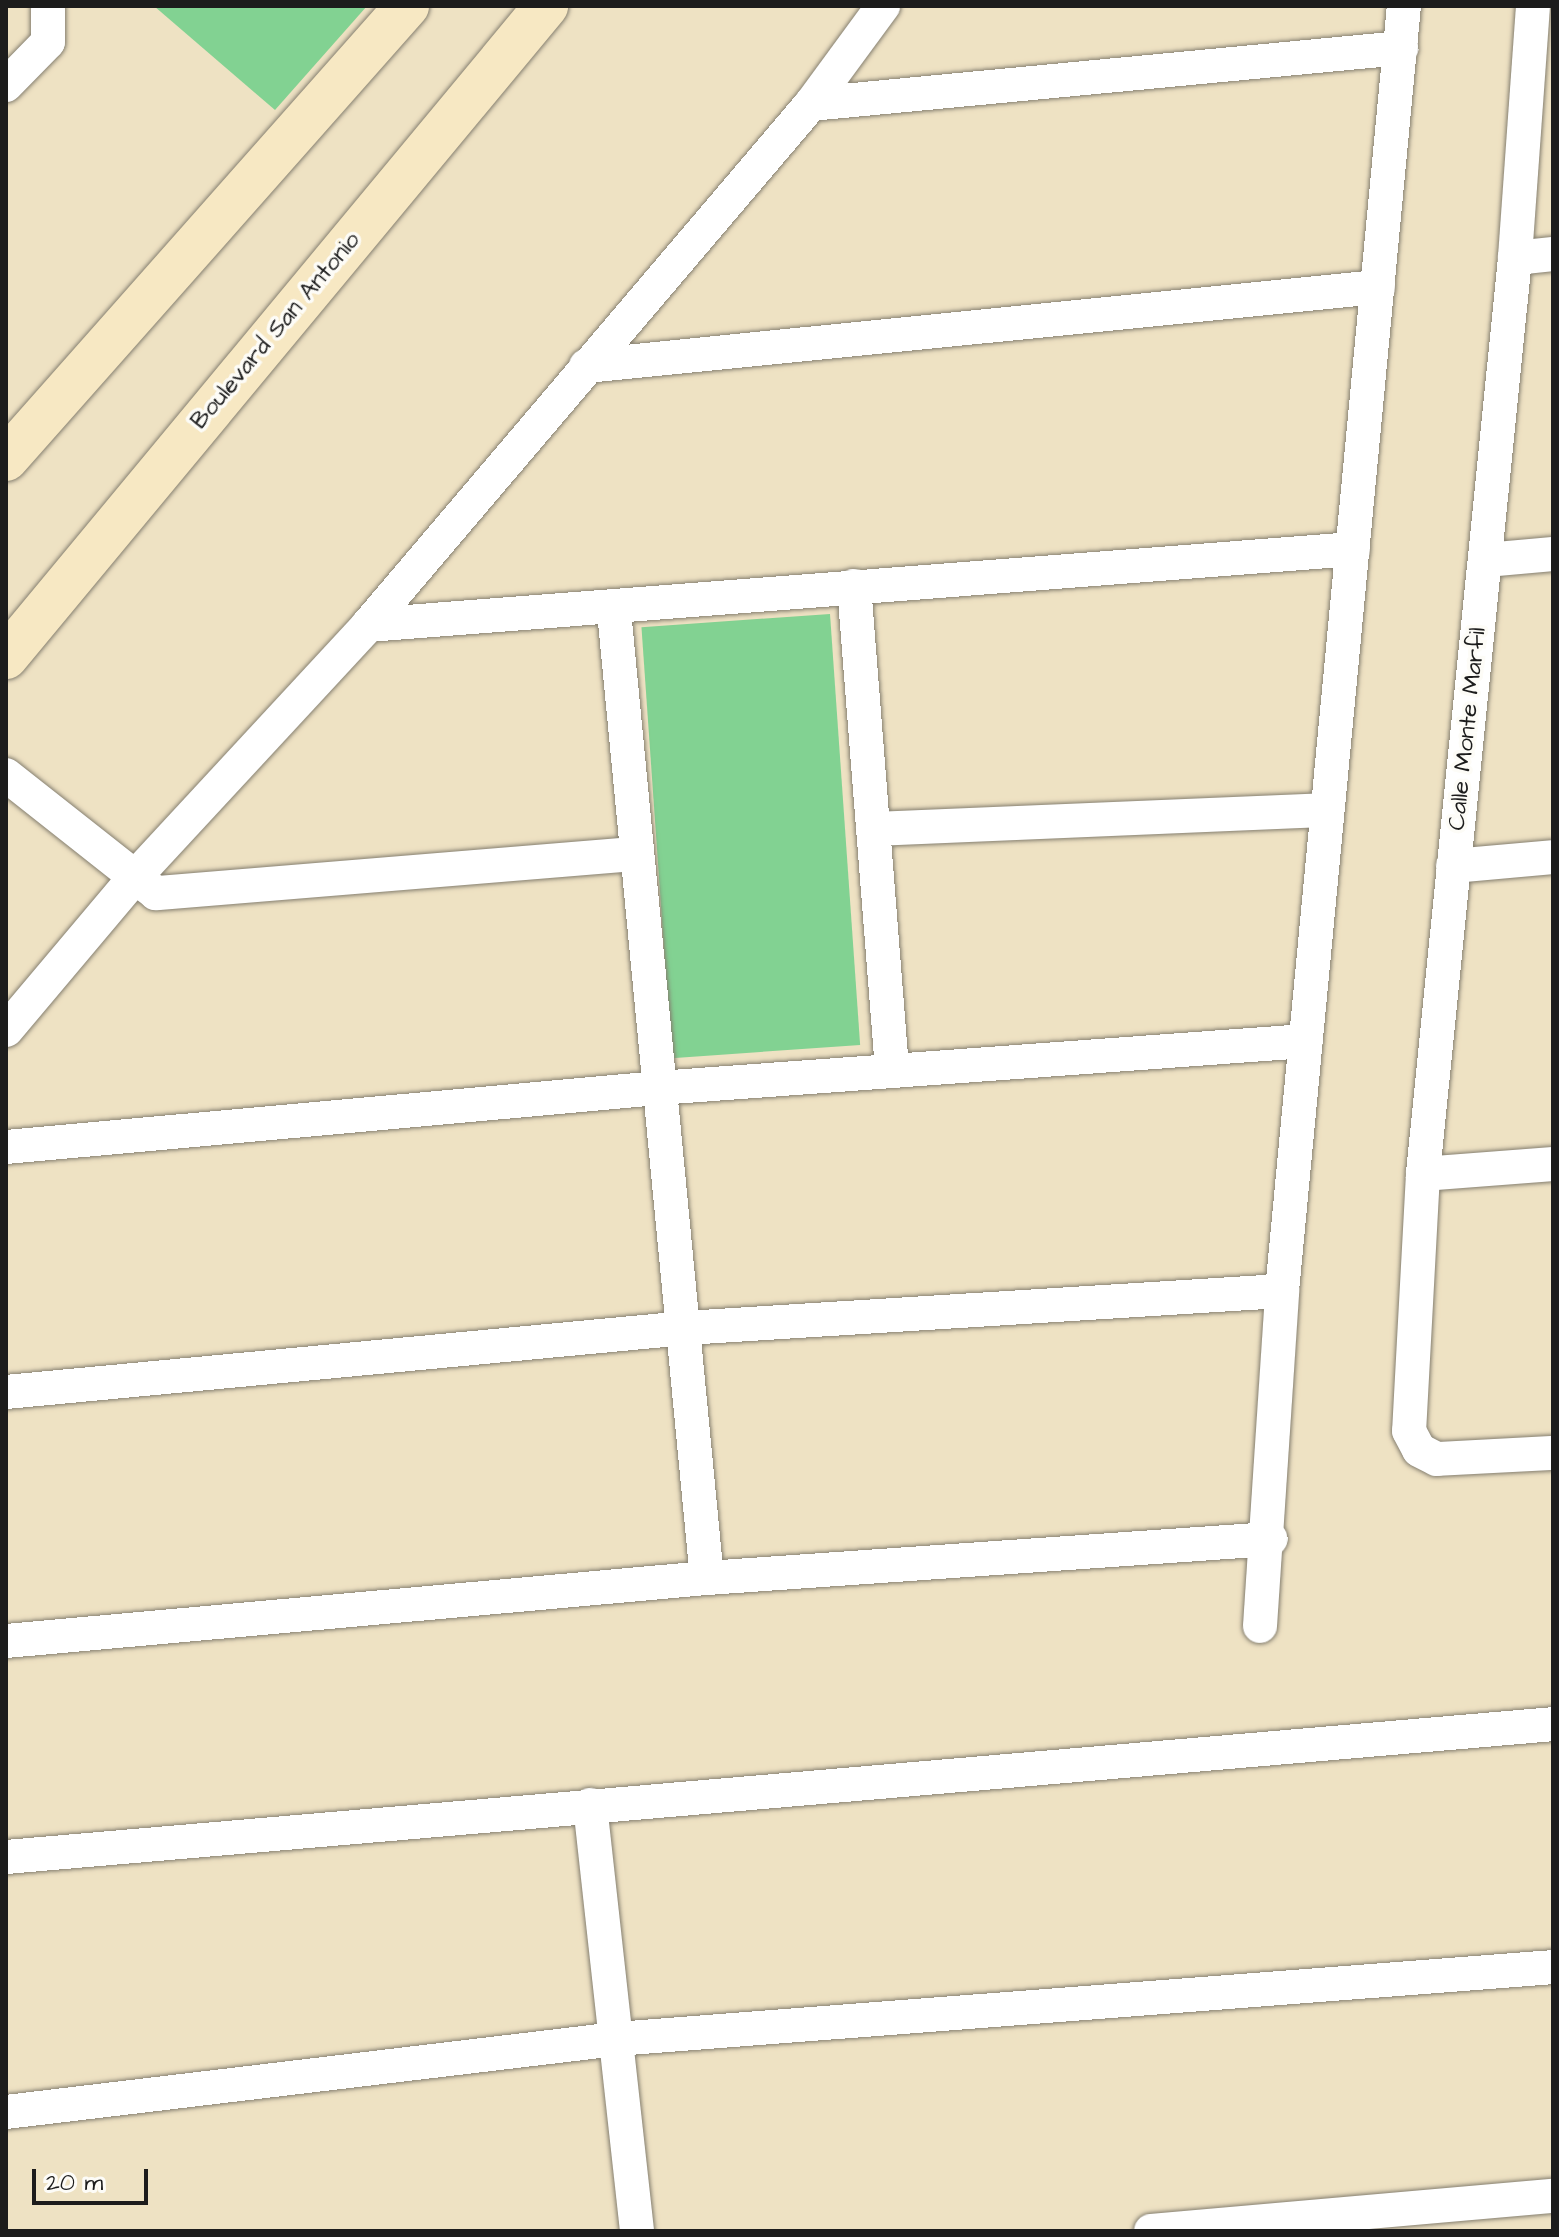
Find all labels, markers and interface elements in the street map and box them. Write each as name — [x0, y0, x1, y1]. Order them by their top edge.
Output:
street label: Boulevard San Antonio — [185, 227, 367, 435]
street label: Calle Monte Marfil — [1443, 626, 1493, 832]
scale bar — [36, 2153, 152, 2203]
text: 20 m — [46, 2166, 103, 2200]

